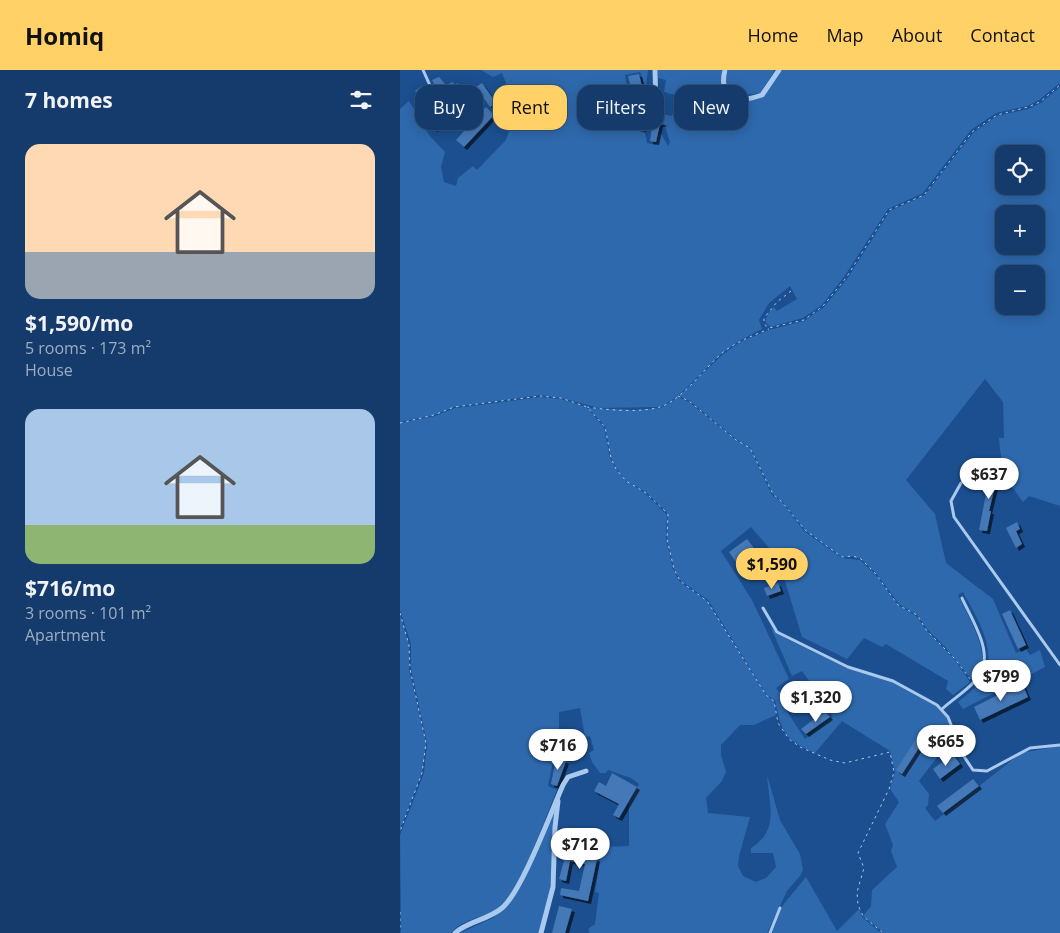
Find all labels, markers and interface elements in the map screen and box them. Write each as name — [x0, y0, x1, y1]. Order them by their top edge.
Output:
text: Homiq — [25, 19, 104, 52]
text: Home — [748, 23, 798, 47]
text: Map — [826, 23, 864, 47]
text: About — [892, 23, 942, 47]
text: Contact — [970, 23, 1035, 47]
chip: Buy — [415, 85, 483, 130]
chip: Rent — [493, 85, 567, 130]
chip: Filters — [577, 85, 664, 130]
chip: New — [674, 85, 748, 130]
text: 7 homes — [25, 86, 113, 114]
icon: filters — [347, 86, 375, 114]
map controls — [995, 145, 1045, 315]
button: locate — [995, 145, 1045, 195]
icon: home — [155, 177, 245, 267]
button: + — [995, 205, 1045, 255]
button: − — [995, 265, 1045, 315]
text: $1,590/mo — [25, 309, 133, 337]
text: 5 rooms · 173 m² — [25, 337, 151, 359]
text: House — [25, 359, 73, 381]
icon: home — [155, 442, 245, 532]
pin: $637 — [959, 458, 1019, 500]
text: $637 — [971, 463, 1007, 485]
pin: $1,590 — [731, 548, 813, 590]
text: $1,590 — [747, 553, 797, 575]
text: $716/mo — [25, 574, 115, 602]
text: 3 rooms · 101 m² — [25, 602, 151, 624]
text: Apartment — [25, 624, 105, 646]
pin: $799 — [971, 660, 1031, 702]
text: $799 — [983, 665, 1019, 687]
pin: $1,320 — [775, 680, 857, 723]
text: $1,320 — [791, 686, 841, 708]
pin: $665 — [916, 724, 976, 767]
pin: $716 — [528, 728, 588, 771]
text: $665 — [928, 730, 964, 752]
text: $716 — [540, 734, 576, 756]
pin: $712 — [550, 828, 610, 870]
text: $712 — [562, 833, 598, 855]

